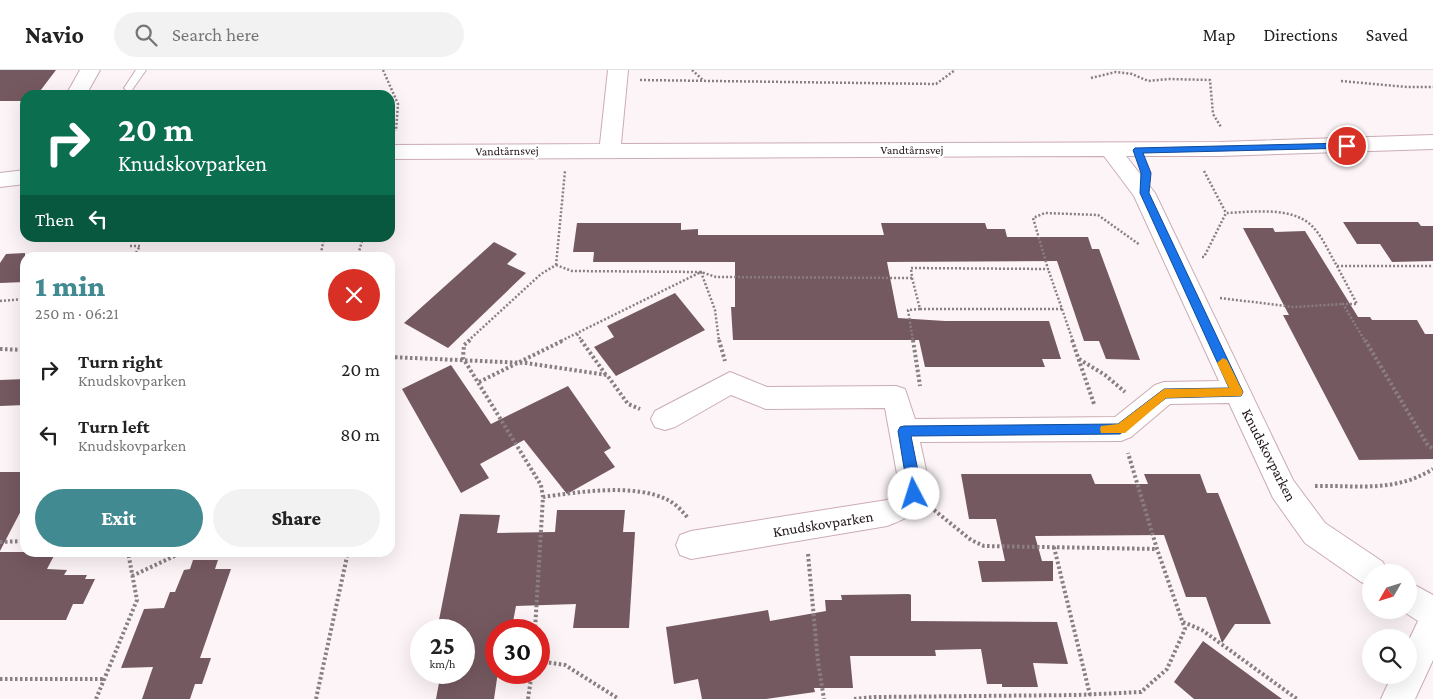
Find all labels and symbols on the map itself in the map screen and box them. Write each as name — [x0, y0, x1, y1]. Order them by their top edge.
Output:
pin — [1326, 125, 1368, 167]
street label: Vandtårnsvej — [475, 143, 539, 159]
street label: Vandtårnsvej — [880, 143, 944, 157]
street label: Knudskovparken — [1238, 406, 1299, 504]
position arrow — [887, 467, 939, 519]
street label: Knudskovparken — [772, 508, 875, 541]
north arrow — [1362, 564, 1418, 619]
speed limit sign: 30 — [485, 619, 550, 684]

